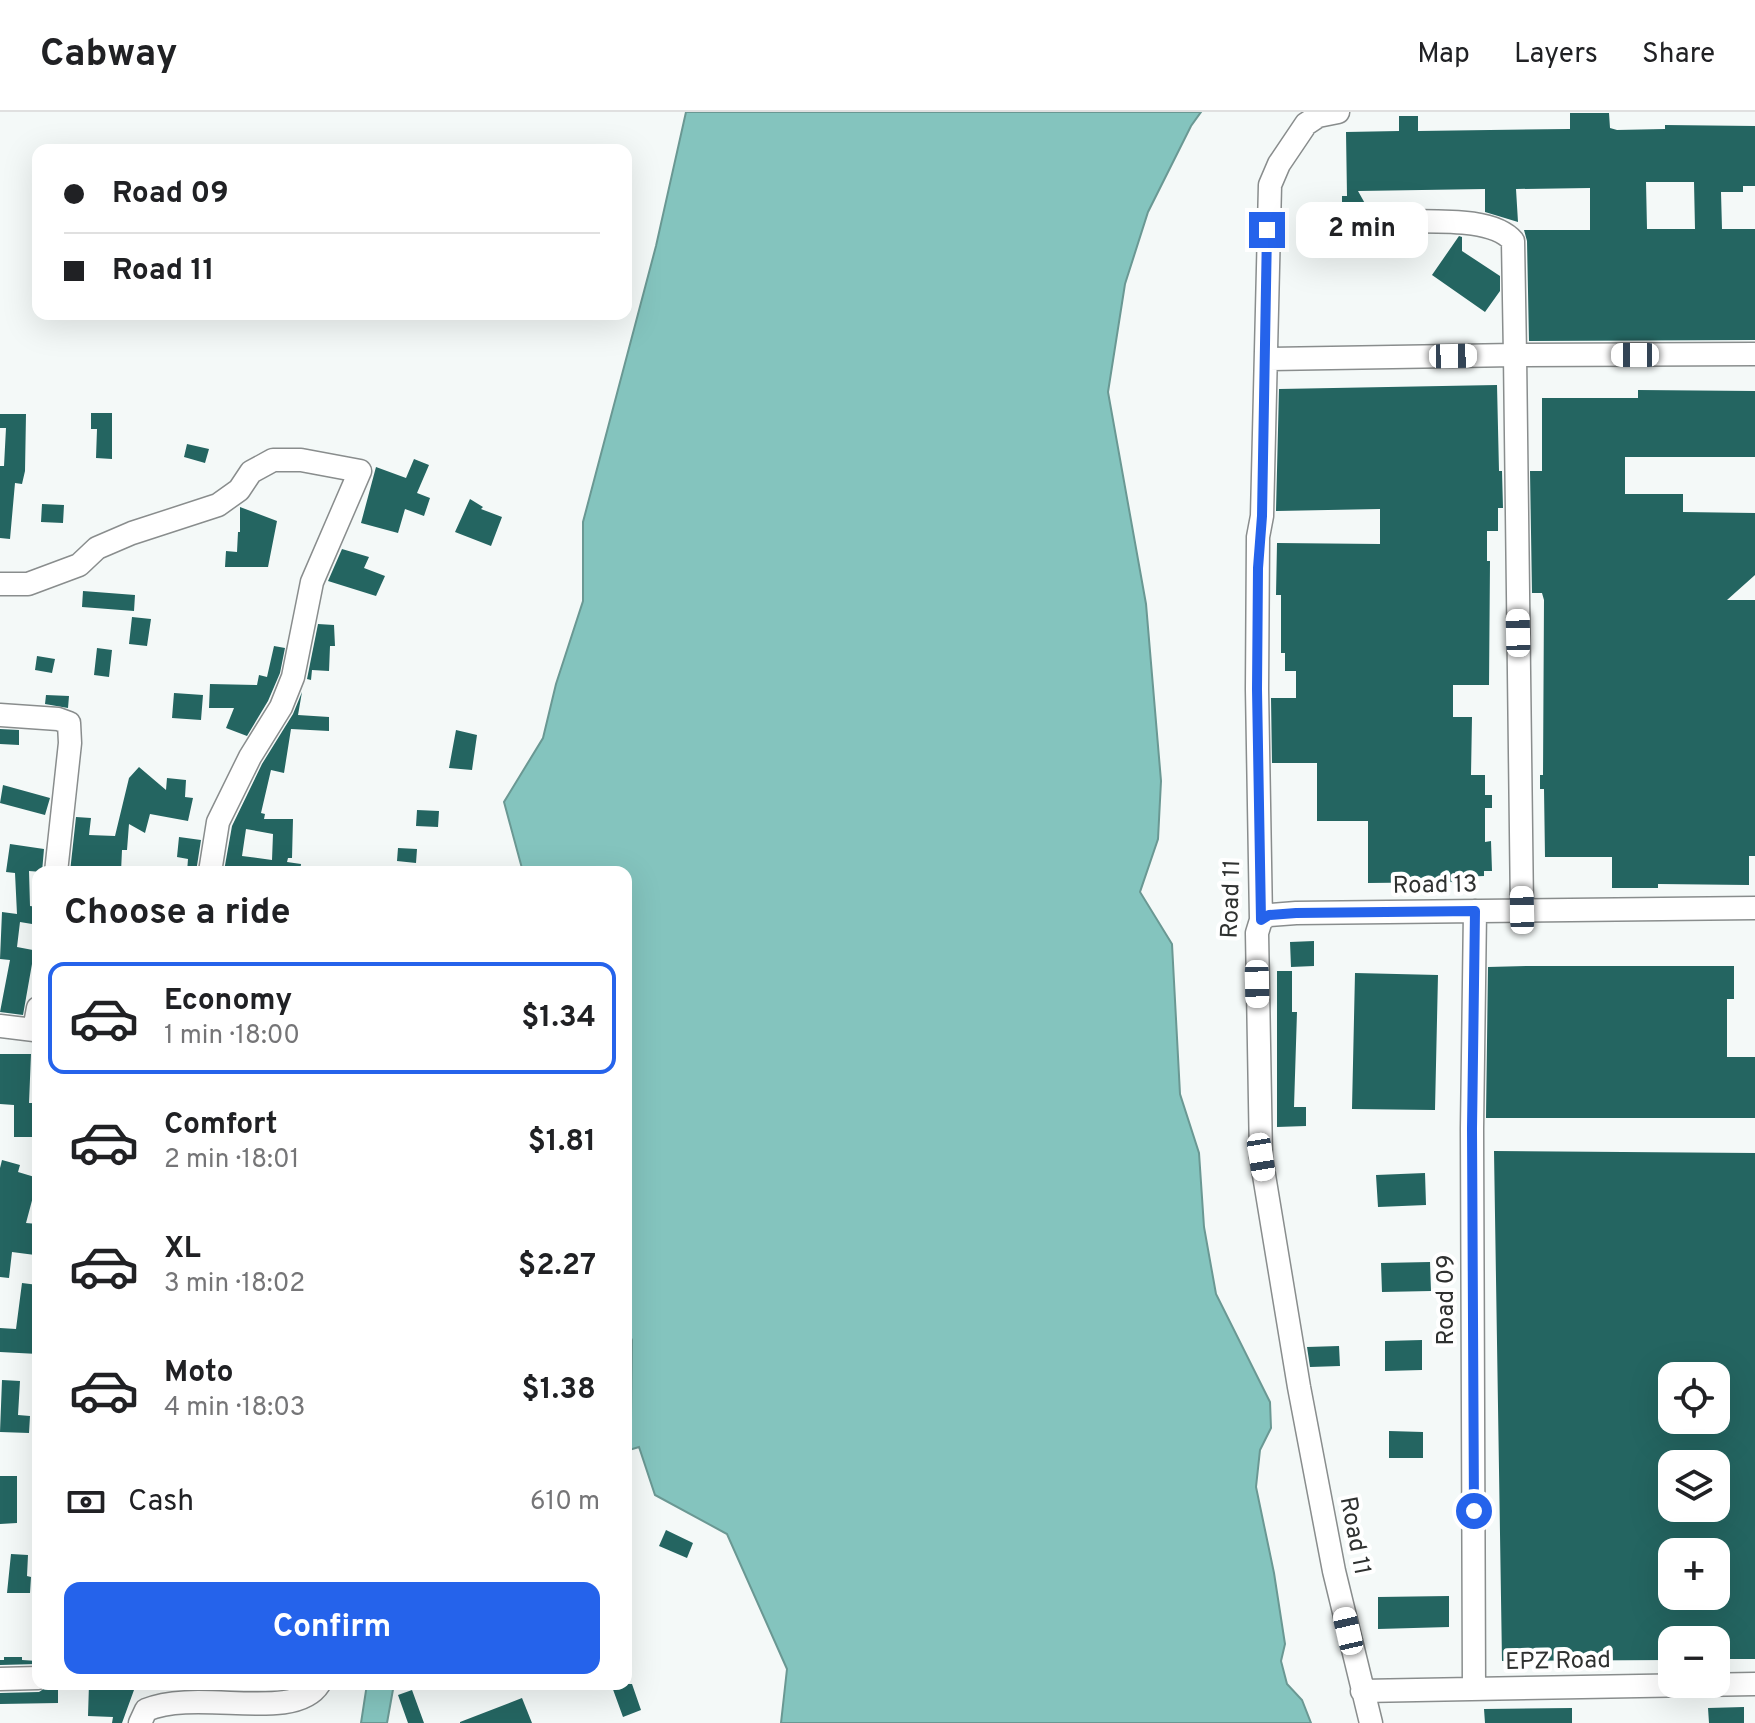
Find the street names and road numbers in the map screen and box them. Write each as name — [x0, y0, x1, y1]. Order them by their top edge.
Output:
street label: Road 11 — [1216, 859, 1248, 939]
street label: Road 13 — [1392, 870, 1478, 902]
street label: Road 09 — [1432, 1255, 1462, 1345]
street label: Road 11 — [1332, 1494, 1376, 1578]
street label: EPZ Road — [1505, 1646, 1611, 1678]

